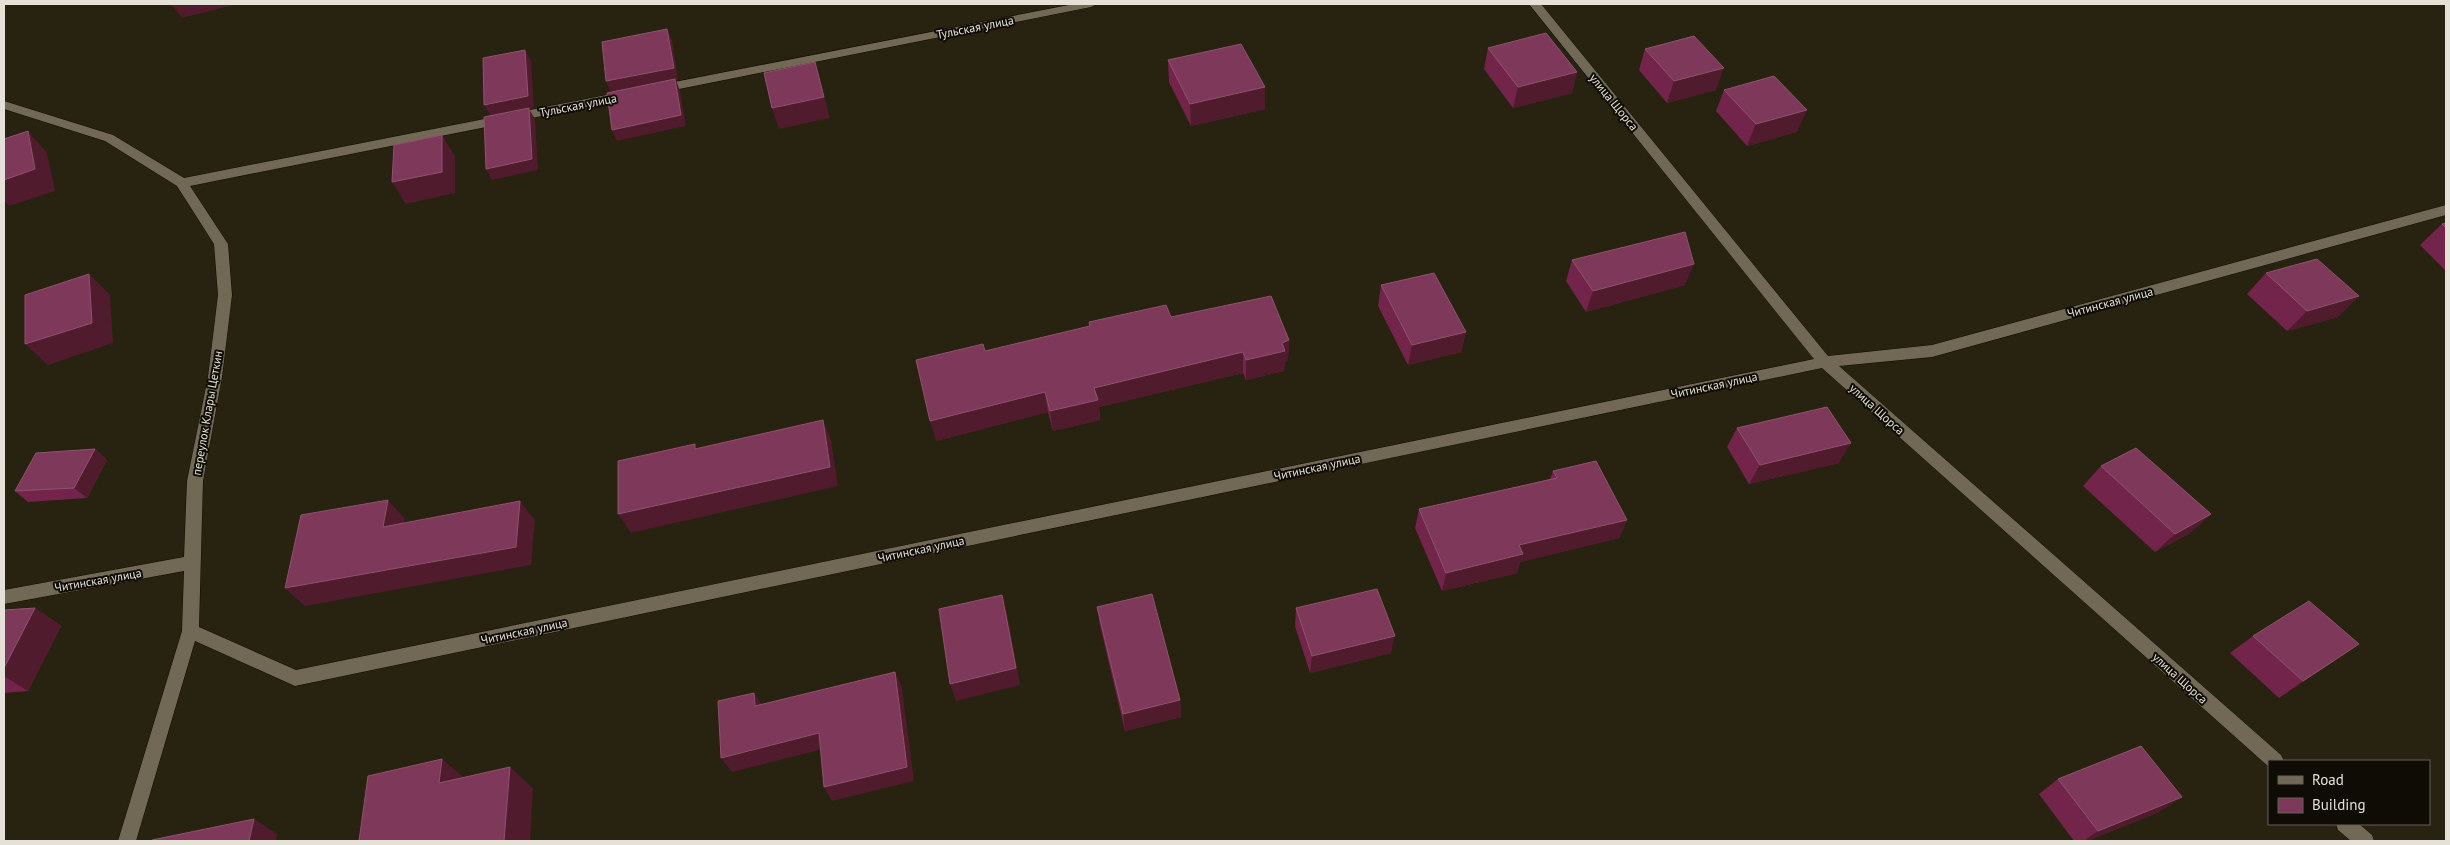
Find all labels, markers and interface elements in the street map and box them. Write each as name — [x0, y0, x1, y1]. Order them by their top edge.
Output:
street label: Тульская улица — [935, 12, 1015, 42]
street label: улица Щорса — [1587, 71, 1642, 134]
street label: Тульская улица — [538, 90, 618, 120]
street label: Читинская улица — [2065, 283, 2155, 321]
street label: переулок Клары Цеткин — [189, 350, 225, 476]
street label: Читинская улица — [1669, 368, 1759, 402]
street label: улица Щорса — [1846, 380, 1908, 438]
street label: Читинская улица — [1272, 450, 1362, 484]
street label: Читинская улица — [876, 532, 966, 566]
street label: Читинская улица — [53, 565, 143, 595]
street label: Читинская улица — [479, 614, 569, 648]
street label: улица Щорса — [2149, 649, 2211, 707]
legend — [2268, 760, 2430, 825]
text: Road — [2312, 770, 2344, 789]
text: Building — [2312, 795, 2366, 814]

